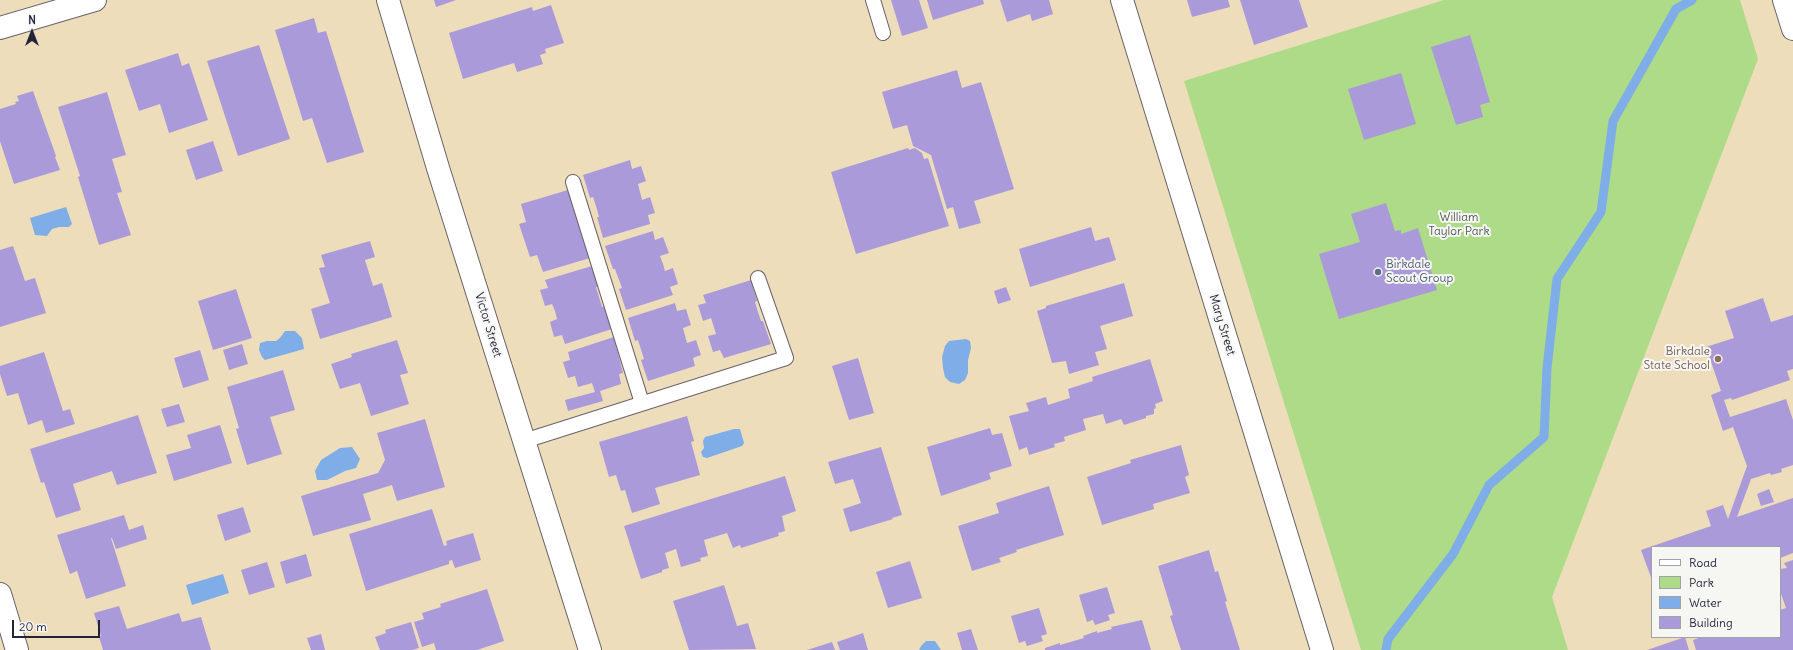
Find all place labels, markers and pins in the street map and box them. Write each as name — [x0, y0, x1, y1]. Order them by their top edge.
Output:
place label: Birkdale Scout Group — [1386, 258, 1453, 286]
marker: Birkdale Scout Group — [1373, 267, 1383, 277]
place label: Birkdale State School — [1644, 345, 1710, 373]
marker: Birkdale State School — [1713, 354, 1723, 364]

